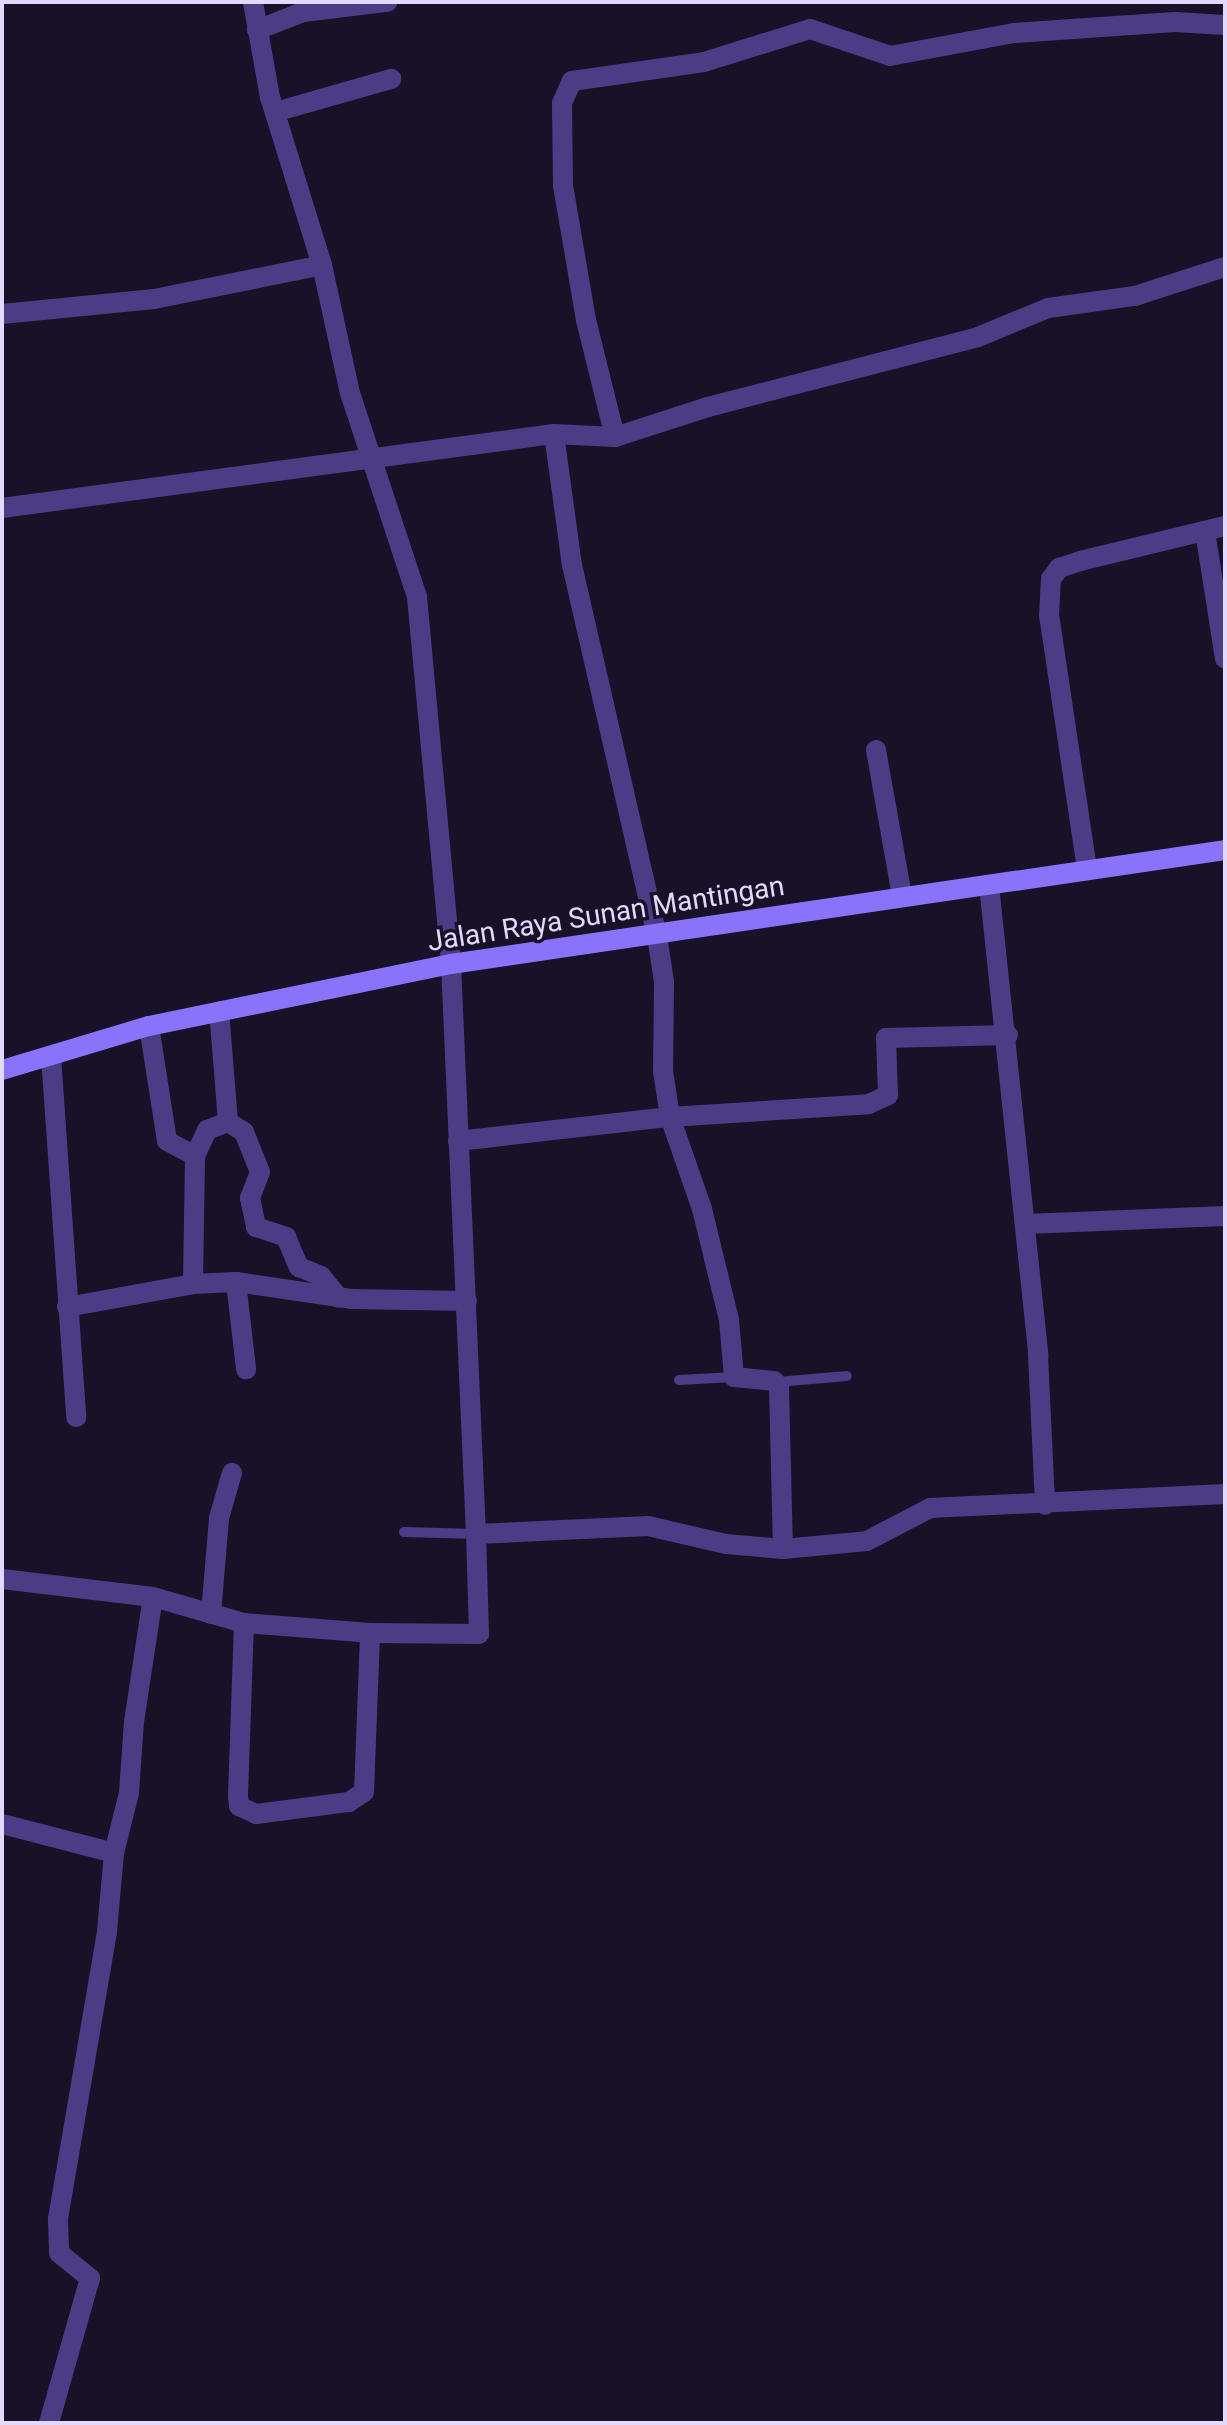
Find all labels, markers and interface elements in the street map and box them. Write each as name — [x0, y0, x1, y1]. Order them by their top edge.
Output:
street label: Jalan Raya Sunan Mantingan — [425, 869, 787, 959]

